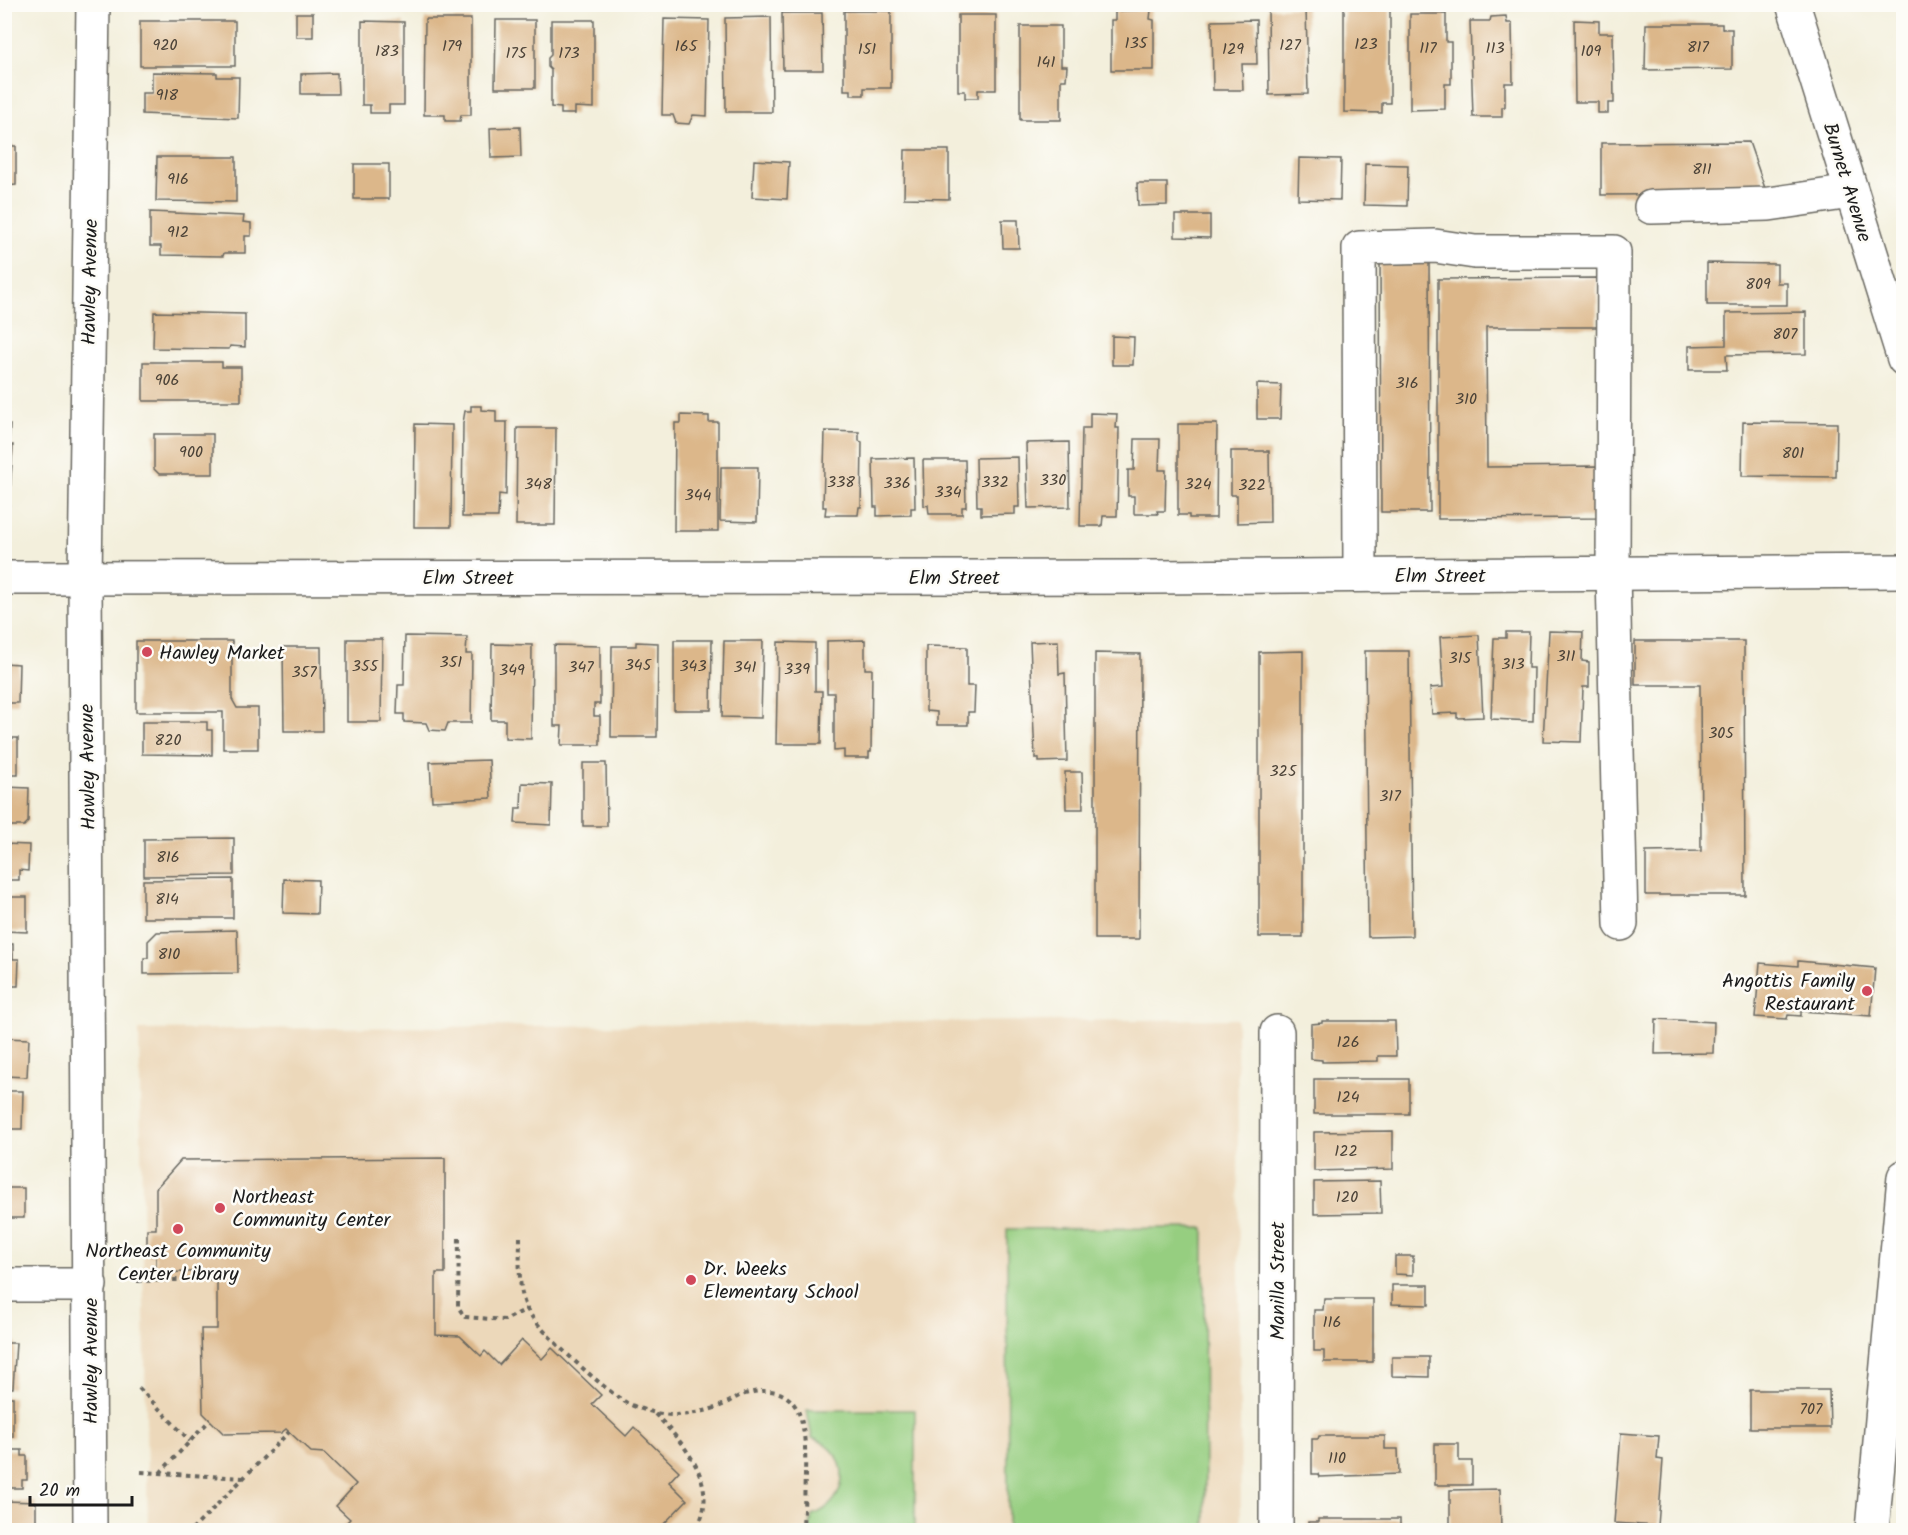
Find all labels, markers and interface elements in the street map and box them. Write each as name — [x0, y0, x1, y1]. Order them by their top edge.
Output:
house number: 135 — [1125, 31, 1149, 56]
house number: 123 — [1354, 32, 1378, 57]
house number: 920 — [152, 33, 178, 58]
house number: 127 — [1279, 33, 1301, 58]
house number: 179 — [442, 34, 462, 59]
house number: 165 — [675, 34, 699, 59]
house number: 817 — [1687, 35, 1710, 60]
house number: 117 — [1419, 36, 1437, 61]
house number: 113 — [1485, 36, 1505, 61]
house number: 151 — [858, 37, 876, 62]
house number: 129 — [1222, 37, 1244, 62]
house number: 183 — [375, 39, 399, 64]
house number: 109 — [1581, 39, 1602, 64]
house number: 175 — [506, 41, 528, 66]
house number: 173 — [558, 41, 580, 66]
house number: 141 — [1037, 50, 1055, 75]
house number: 918 — [156, 83, 179, 108]
street label: Burnet Avenue — [1813, 119, 1879, 246]
house number: 811 — [1692, 157, 1712, 182]
house number: 916 — [167, 167, 189, 192]
street label: Hawley Avenue — [74, 219, 108, 346]
house number: 912 — [167, 220, 189, 245]
house number: 809 — [1745, 272, 1771, 297]
house number: 807 — [1772, 322, 1798, 347]
house number: 906 — [155, 368, 179, 393]
house number: 316 — [1395, 371, 1419, 396]
house number: 310 — [1455, 387, 1477, 412]
house number: 900 — [179, 440, 203, 465]
house number: 801 — [1782, 441, 1804, 466]
house number: 330 — [1040, 468, 1066, 493]
house number: 338 — [827, 470, 855, 495]
house number: 332 — [981, 470, 1009, 495]
house number: 336 — [883, 471, 911, 496]
house number: 348 — [524, 472, 552, 497]
house number: 324 — [1184, 472, 1212, 497]
house number: 322 — [1238, 473, 1266, 498]
house number: 334 — [934, 480, 962, 505]
house number: 344 — [685, 483, 712, 508]
street label: Elm Street — [1394, 561, 1486, 593]
street label: Elm Street — [422, 563, 514, 595]
street label: Elm Street — [908, 563, 1000, 595]
place label: Hawley Market — [159, 638, 285, 670]
house number: 311 — [1556, 644, 1576, 669]
marker: Hawley Market — [140, 645, 154, 659]
house number: 315 — [1449, 646, 1473, 671]
house number: 351 — [440, 650, 462, 675]
house number: 313 — [1501, 652, 1525, 677]
house number: 345 — [625, 653, 653, 678]
house number: 355 — [352, 654, 380, 679]
house number: 343 — [679, 654, 707, 679]
house number: 347 — [568, 655, 594, 680]
house number: 341 — [734, 655, 756, 680]
house number: 339 — [784, 657, 810, 682]
house number: 349 — [499, 658, 525, 683]
house number: 357 — [291, 660, 317, 685]
street label: Hawley Avenue — [72, 703, 106, 830]
house number: 305 — [1708, 721, 1735, 746]
house number: 820 — [155, 728, 181, 753]
house number: 325 — [1269, 759, 1298, 784]
house number: 317 — [1379, 784, 1401, 809]
house number: 816 — [156, 845, 180, 870]
house number: 814 — [155, 887, 179, 912]
house number: 810 — [158, 942, 180, 967]
place label: Angottis Family Restaurant — [1722, 966, 1856, 1021]
marker: Angottis Family Restaurant — [1860, 984, 1874, 998]
house number: 126 — [1336, 1030, 1360, 1055]
house number: 124 — [1336, 1085, 1360, 1110]
house number: 122 — [1334, 1139, 1358, 1164]
place label: Northeast Community Center — [232, 1182, 391, 1237]
house number: 120 — [1336, 1185, 1358, 1210]
marker: Northeast Community Center — [213, 1201, 227, 1215]
street label: Manilla Street — [1263, 1221, 1295, 1340]
marker: Northeast Community Center Library — [171, 1222, 185, 1236]
place label: Northeast Community Center Library — [85, 1236, 271, 1291]
place label: Dr. Weeks Elementary School — [703, 1254, 859, 1309]
marker: Dr. Weeks Elementary School — [684, 1273, 698, 1287]
street label: Hawley Avenue — [76, 1298, 108, 1424]
house number: 116 — [1323, 1310, 1341, 1335]
house number: 707 — [1800, 1397, 1823, 1422]
house number: 110 — [1328, 1446, 1346, 1471]
scale bar — [30, 1469, 132, 1507]
text: 20 m — [39, 1477, 80, 1506]

